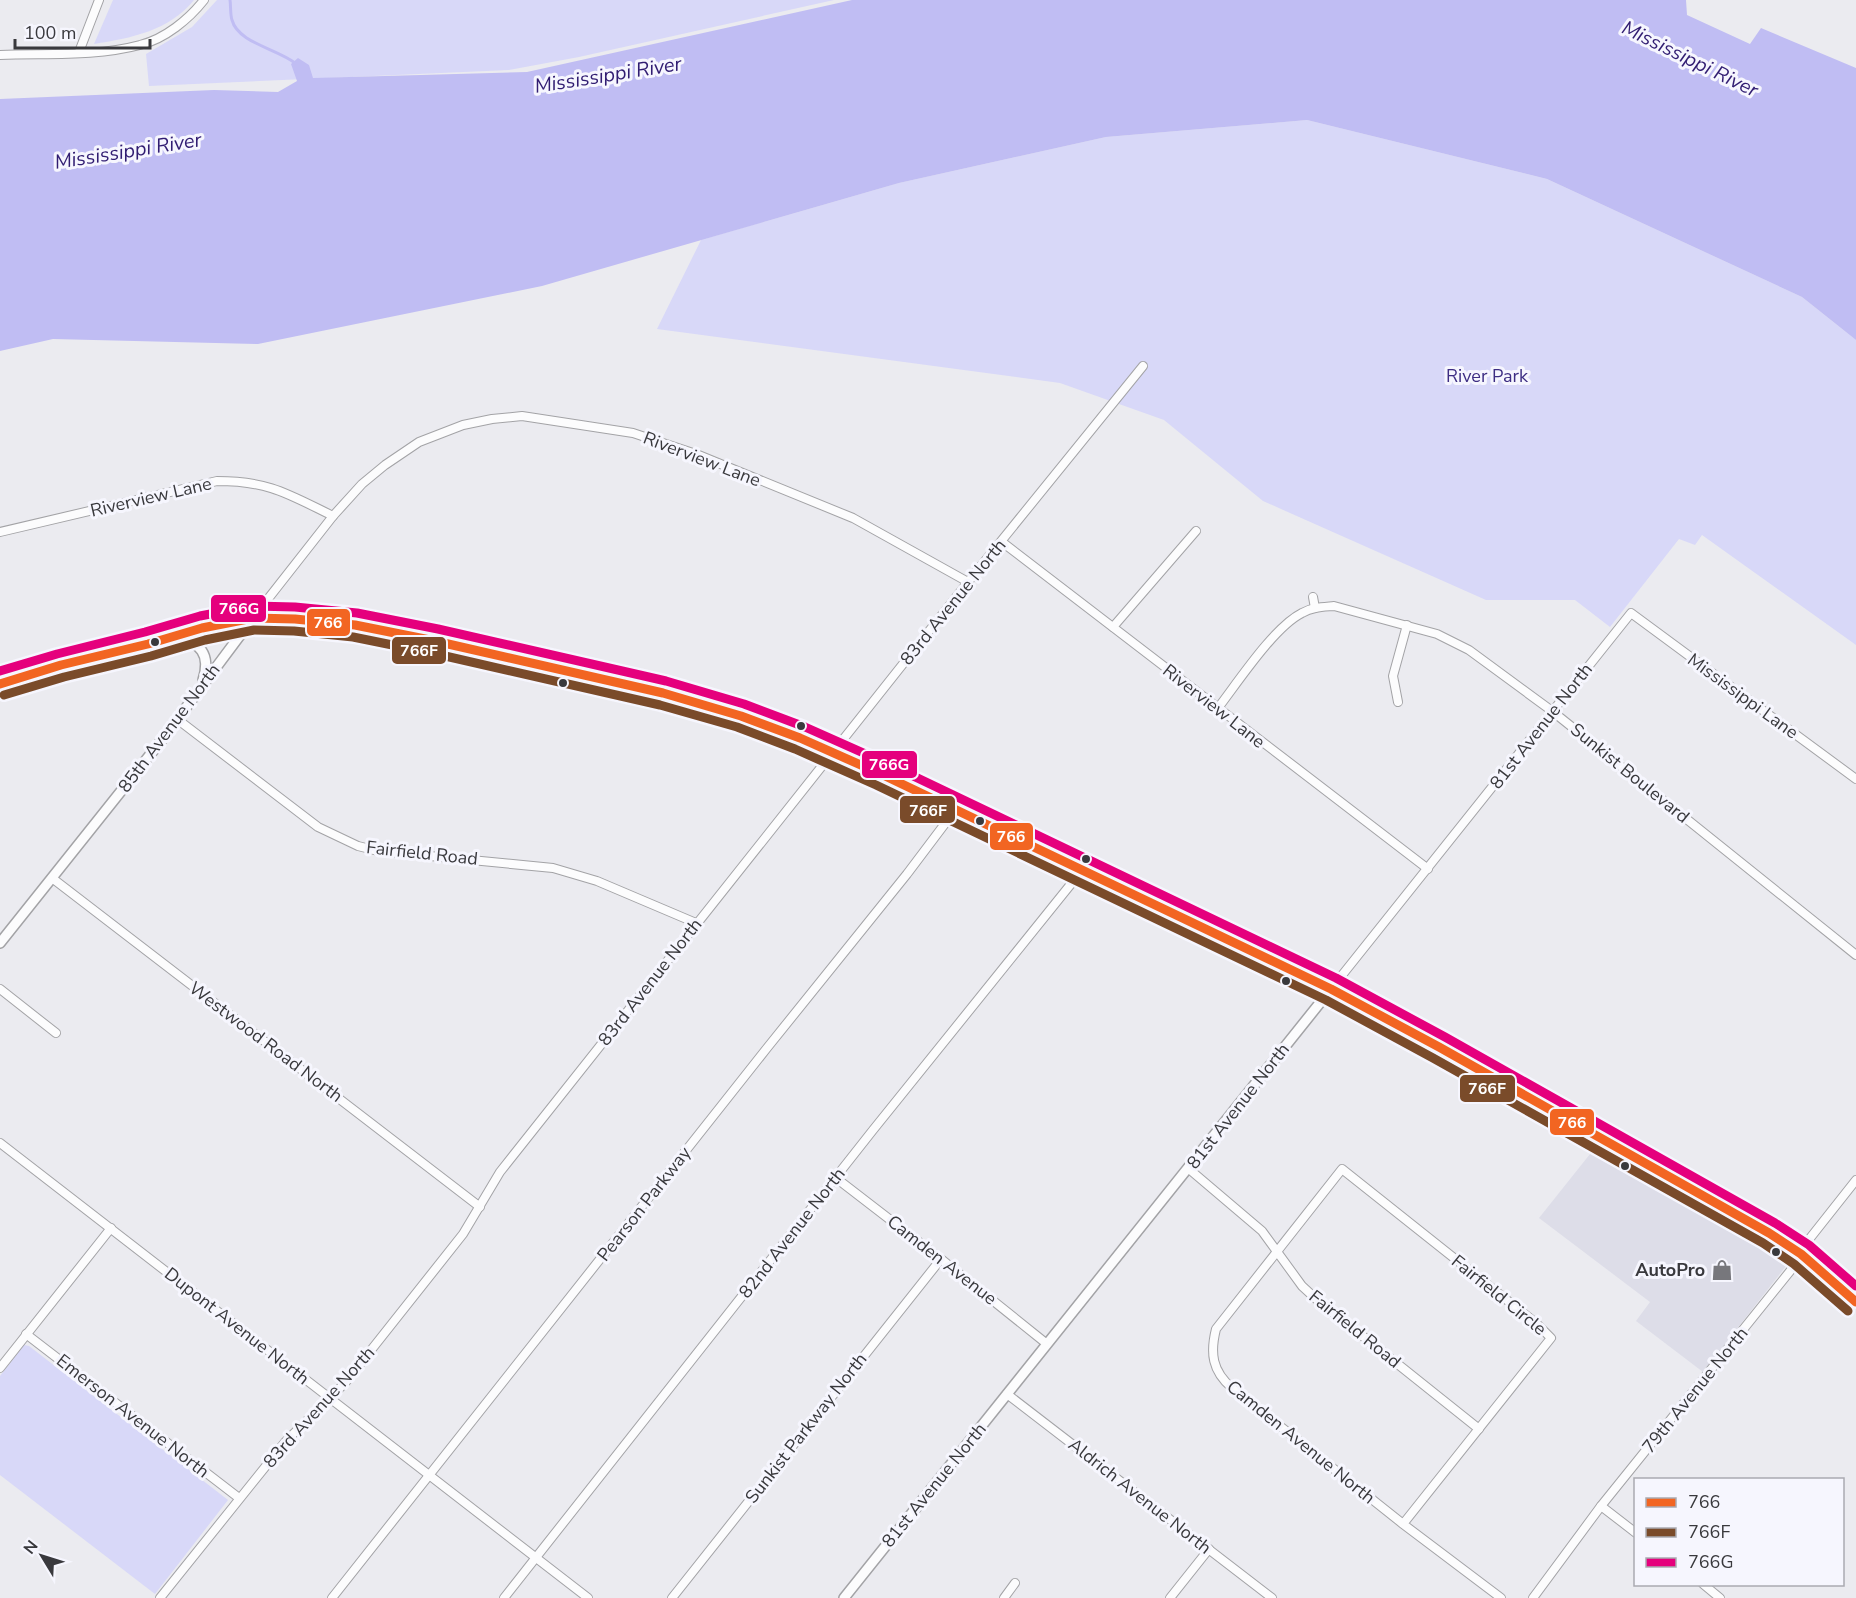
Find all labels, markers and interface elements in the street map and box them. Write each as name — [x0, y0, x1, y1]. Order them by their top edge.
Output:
scale bar — [15, 12, 150, 50]
water label: Mississippi River — [1617, 14, 1763, 104]
text: 100 m — [24, 21, 76, 45]
water label: Mississippi River — [533, 50, 684, 100]
water label: Mississippi River — [53, 126, 204, 176]
park label: River Park — [1446, 364, 1529, 388]
street label: Riverview Lane — [640, 426, 764, 492]
street label: Riverview Lane — [88, 471, 214, 523]
street label: 83rd Avenue North — [895, 534, 1011, 670]
line badge: 766G — [210, 594, 267, 623]
text: 766G — [219, 598, 259, 620]
line badge: 766 — [306, 608, 351, 637]
text: 766 — [314, 612, 342, 634]
unlabelled marker — [149, 636, 161, 648]
line badge: 766F — [391, 636, 447, 665]
text: 766F — [400, 640, 438, 662]
street label: Mississippi Lane — [1683, 648, 1803, 744]
street label: Riverview Lane — [1158, 658, 1270, 754]
street label: 81st Avenue North — [1484, 658, 1598, 794]
street label: 85th Avenue North — [113, 659, 225, 797]
unlabelled marker — [557, 677, 569, 689]
street label: Sunkist Boulevard — [1566, 718, 1694, 828]
unlabelled marker — [795, 720, 807, 732]
line badge: 766G — [861, 750, 918, 779]
text: 766G — [869, 754, 909, 776]
line badge: 766F — [899, 795, 956, 824]
text: 766F — [909, 800, 947, 822]
unlabelled marker — [974, 815, 986, 827]
line badge: 766 — [989, 822, 1034, 851]
text: 766 — [997, 826, 1025, 848]
street label: Fairfield Road — [365, 835, 479, 871]
unlabelled marker — [1080, 853, 1092, 865]
street label: 83rd Avenue North — [593, 913, 707, 1051]
unlabelled marker — [1280, 975, 1292, 987]
street label: Westwood Road North — [184, 976, 348, 1108]
street label: 81st Avenue North — [1181, 1038, 1295, 1174]
line badge: 766F — [1459, 1074, 1516, 1103]
text: 766F — [1468, 1078, 1506, 1100]
line badge: 766 — [1549, 1108, 1595, 1136]
text: 766 — [1558, 1112, 1586, 1134]
street label: Pearson Parkway — [592, 1141, 697, 1266]
unlabelled marker — [1619, 1160, 1631, 1172]
street label: 82nd Avenue North — [733, 1163, 851, 1303]
street label: Camden Avenue — [882, 1210, 1002, 1310]
unlabelled marker — [1770, 1246, 1782, 1258]
street label: Fairfield Circle — [1446, 1249, 1552, 1341]
place label: AutoPro — [1635, 1258, 1705, 1282]
shop icon: AutoPro — [1710, 1258, 1734, 1282]
street label: Dupont Avenue North — [160, 1262, 314, 1390]
street label: Fairfield Road — [1304, 1284, 1406, 1374]
street label: 79th Avenue North — [1637, 1322, 1753, 1458]
street label: 83rd Avenue North — [258, 1341, 380, 1473]
street label: Sunkist Parkway North — [740, 1348, 872, 1508]
street label: Emerson Avenue North — [52, 1349, 214, 1483]
street label: Camden Avenue North — [1222, 1375, 1380, 1509]
street label: 81st Avenue North — [876, 1418, 992, 1552]
street label: Aldrich Avenue North — [1064, 1433, 1216, 1559]
legend — [1634, 1478, 1844, 1586]
text: 766 — [1688, 1490, 1720, 1514]
text: 766F — [1688, 1520, 1730, 1544]
north arrow — [12, 1526, 72, 1586]
text: N — [19, 1536, 43, 1559]
text: 766G — [1688, 1550, 1733, 1574]

